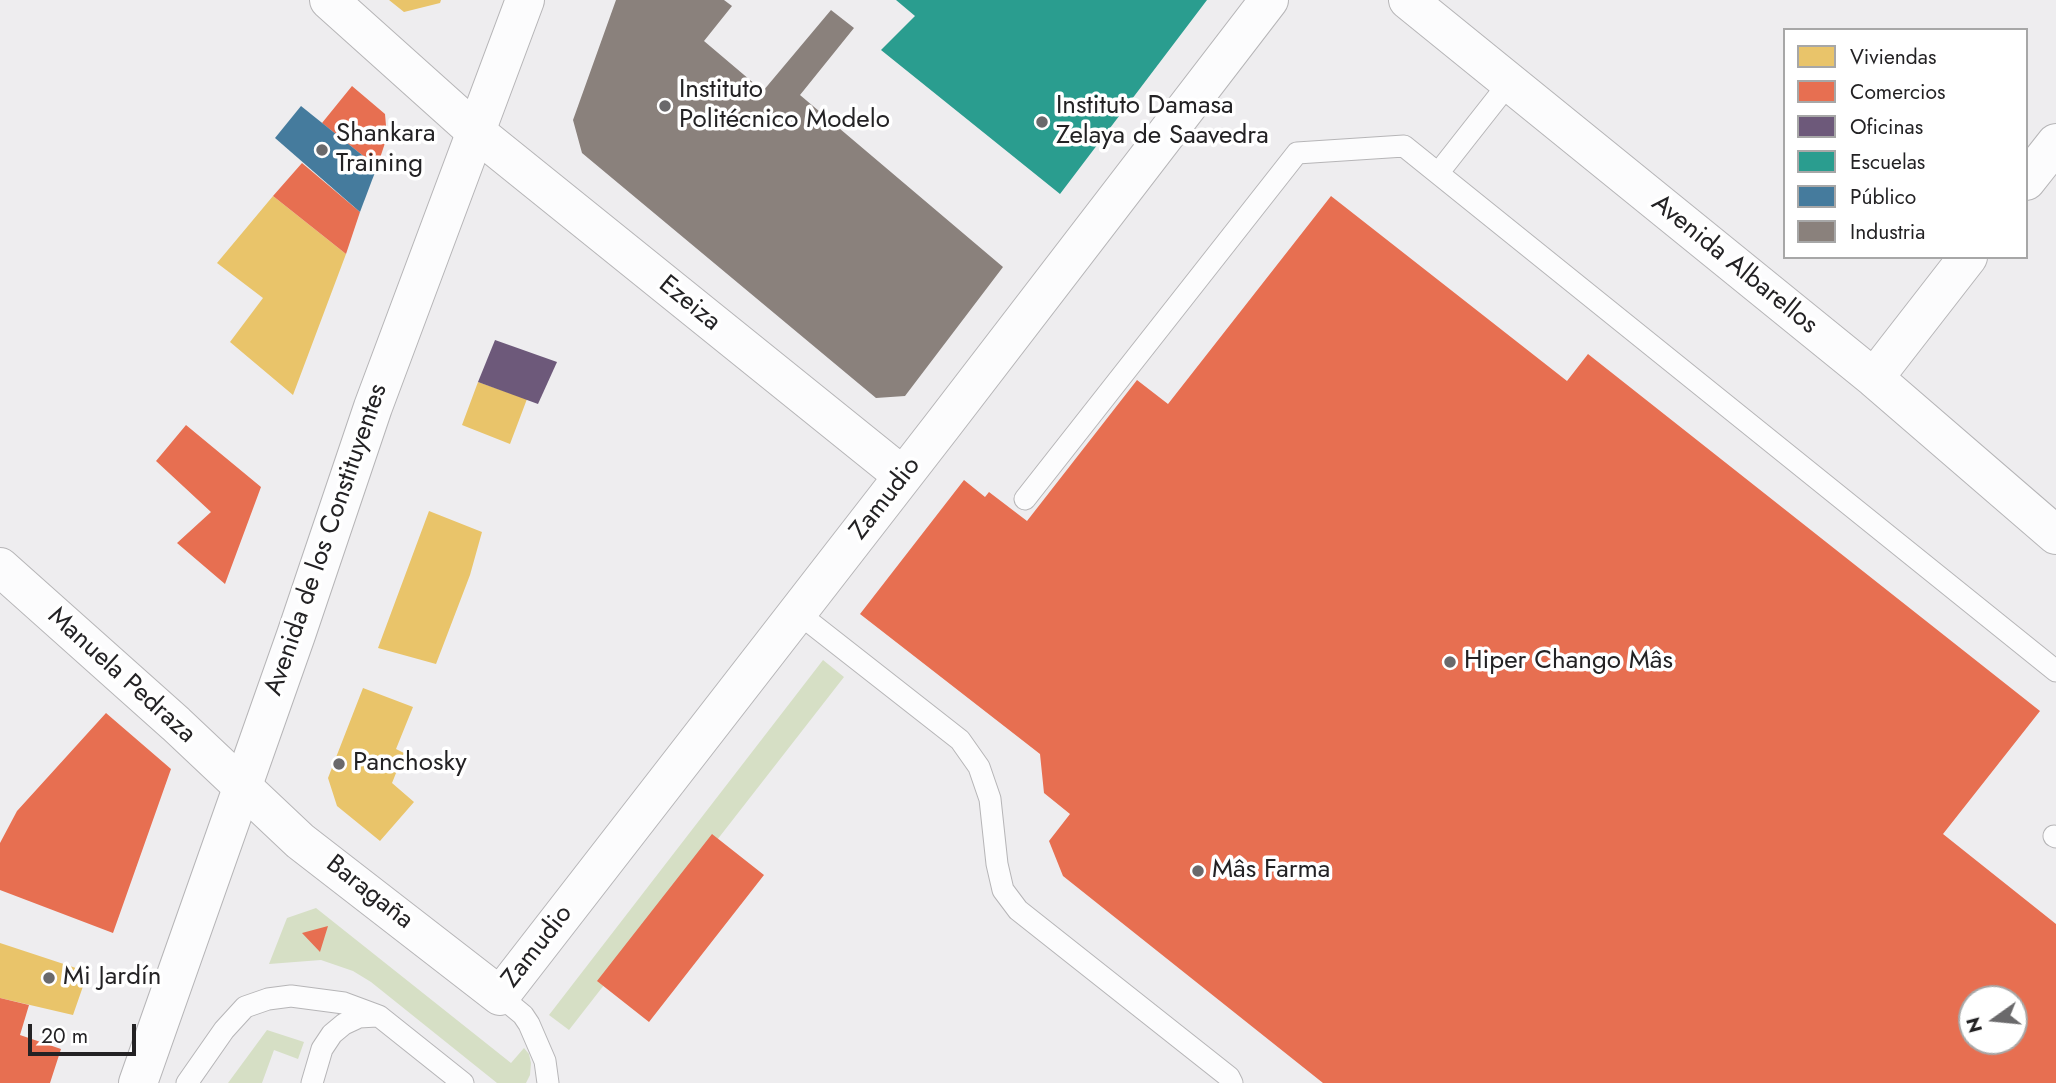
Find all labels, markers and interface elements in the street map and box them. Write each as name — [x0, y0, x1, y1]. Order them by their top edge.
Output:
legend — [1783, 28, 2028, 259]
text: Viviendas — [1850, 42, 1936, 72]
place label: Instituto Politécnico Modelo — [679, 75, 890, 136]
text: Comercios — [1850, 77, 1945, 107]
place label: Instituto Damasa Zelaya de Saavedra — [1056, 91, 1269, 152]
marker: Instituto Politécnico Modelo — [657, 98, 673, 114]
text: Oficinas — [1850, 112, 1923, 142]
marker: Instituto Damasa Zelaya de Saavedra — [1034, 114, 1050, 130]
place label: Shankara Training — [336, 119, 435, 180]
marker: Shankara Training — [314, 142, 330, 158]
text: Escuelas — [1850, 147, 1925, 177]
text: Público — [1850, 182, 1916, 212]
street label: Avenida Albarellos — [1645, 188, 1823, 342]
text: Industria — [1850, 217, 1925, 247]
street label: Ezeiza — [652, 270, 726, 338]
street label: Avenida de los Constituyentes — [259, 380, 395, 700]
street label: Zamudio — [844, 451, 928, 547]
street label: Manuela Pedraza — [41, 601, 201, 751]
place label: Hiper Chango Mâs — [1464, 646, 1673, 678]
marker: Hiper Chango Mâs — [1442, 654, 1458, 670]
place label: Panchosky — [353, 748, 467, 780]
marker: Panchosky — [331, 756, 347, 772]
street label: Baragaña — [319, 849, 419, 937]
place label: Mâs Farma — [1212, 855, 1330, 887]
marker: Mâs Farma — [1190, 863, 1206, 879]
street label: Zamudio — [496, 899, 580, 995]
place label: Mi Jardín — [63, 962, 162, 994]
marker: Mi Jardín — [41, 970, 57, 986]
north arrow — [1958, 985, 2028, 1055]
scale bar — [32, 1010, 140, 1054]
text: N — [1959, 1014, 1989, 1036]
text: 20 m — [41, 1021, 88, 1051]

